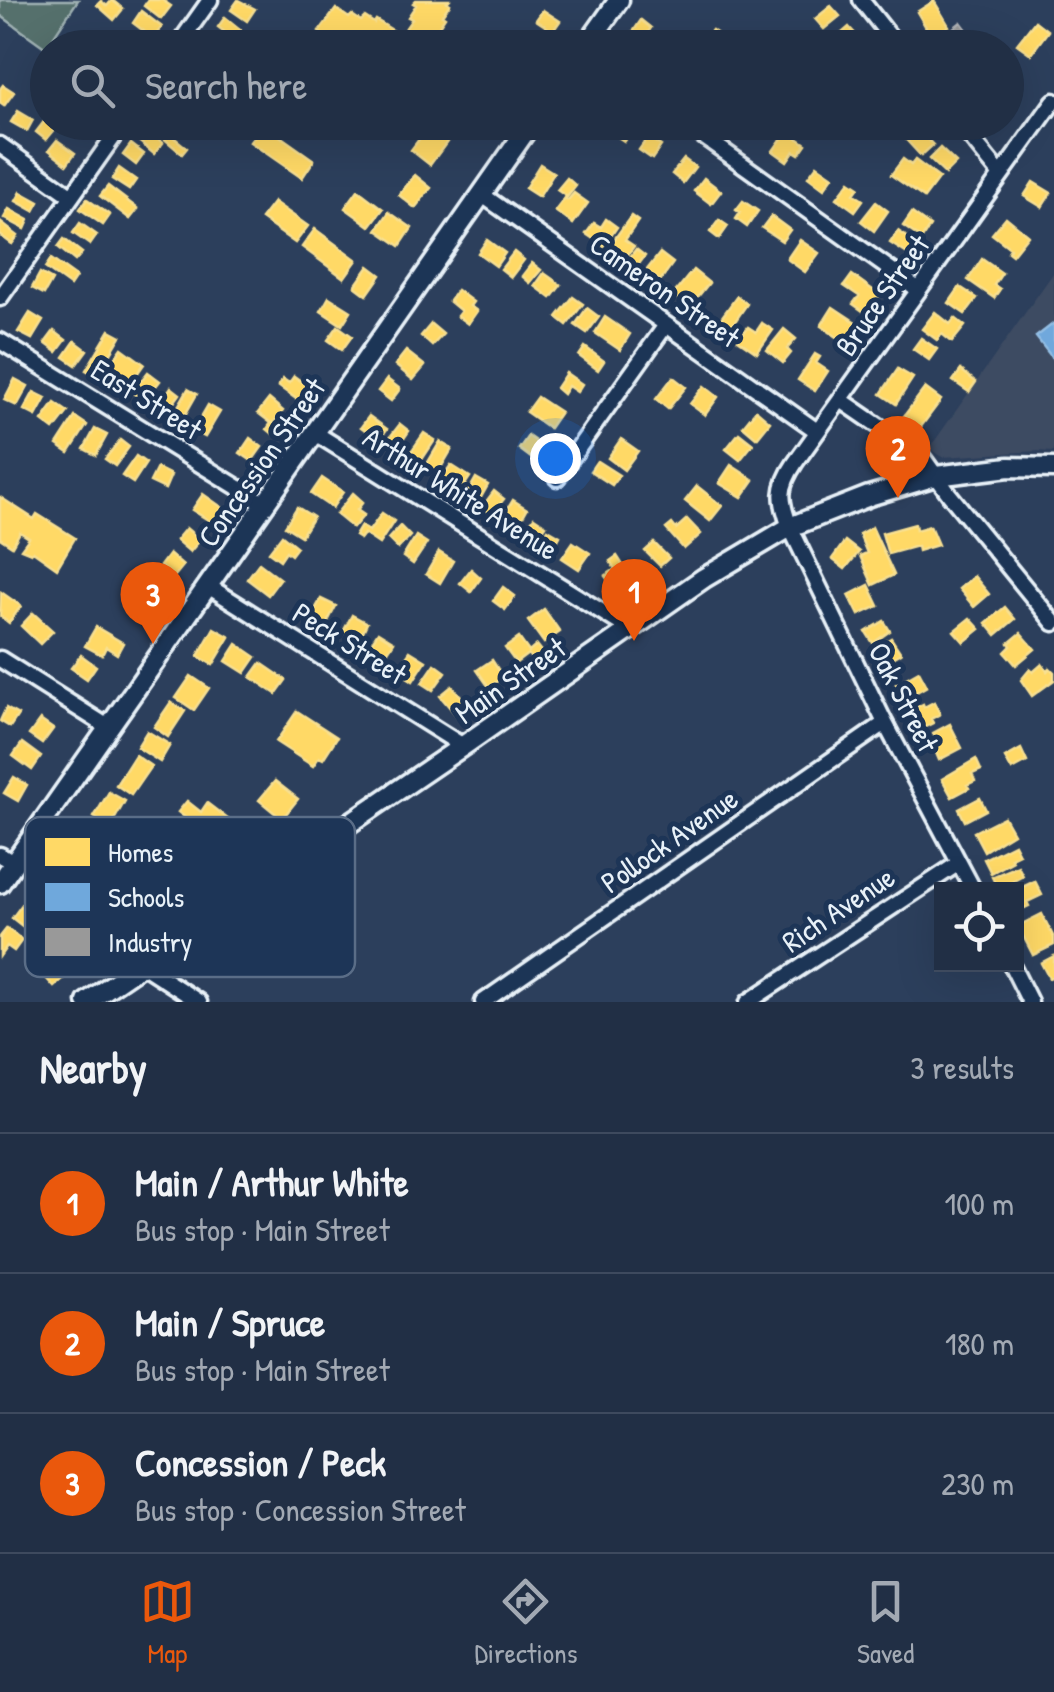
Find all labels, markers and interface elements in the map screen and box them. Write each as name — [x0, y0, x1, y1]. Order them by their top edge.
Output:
search box — [30, 30, 1024, 140]
icon: search — [65, 58, 120, 113]
text: Search here — [145, 59, 307, 111]
street label: Cameron Street — [582, 224, 748, 357]
street label: Bruce Street — [826, 226, 939, 363]
street label: East Street — [84, 349, 211, 449]
street label: Concession Street — [188, 369, 335, 555]
pin: 2 — [866, 416, 930, 498]
street label: Arthur White Avenue — [356, 417, 566, 569]
your location — [530, 433, 581, 484]
pin: 1 — [602, 558, 666, 641]
pin: 3 — [120, 562, 186, 644]
street label: Peck Street — [285, 592, 415, 694]
street label: Main Street — [447, 627, 574, 733]
street label: Oak Street — [859, 636, 949, 759]
street label: Pollock Avenue — [593, 778, 745, 902]
legend — [25, 817, 355, 977]
text: Homes — [108, 833, 173, 871]
street label: Rich Avenue — [774, 857, 902, 961]
text: Schools — [108, 878, 184, 916]
map controls — [934, 882, 1024, 972]
button: locate — [934, 882, 1024, 972]
text: Industry — [108, 923, 193, 961]
text: Nearby — [40, 1039, 147, 1096]
text: 3 results — [910, 1046, 1014, 1089]
text: Main / Arthur White — [135, 1156, 409, 1208]
text: 1 — [67, 1182, 78, 1225]
text: 100 m — [945, 1182, 1014, 1225]
text: Bus stop · Main Street — [135, 1208, 390, 1251]
text: Main / Spruce — [135, 1296, 325, 1348]
text: 2 — [65, 1322, 80, 1365]
text: 180 m — [945, 1322, 1014, 1365]
text: Bus stop · Main Street — [135, 1348, 390, 1391]
text: Concession / Peck — [135, 1436, 386, 1488]
text: 3 — [65, 1462, 80, 1505]
text: 230 m — [941, 1462, 1014, 1505]
text: Bus stop · Concession Street — [135, 1488, 466, 1531]
tab: Map — [140, 1574, 195, 1672]
tab: Directions — [474, 1574, 577, 1672]
tab: Saved — [857, 1574, 914, 1672]

